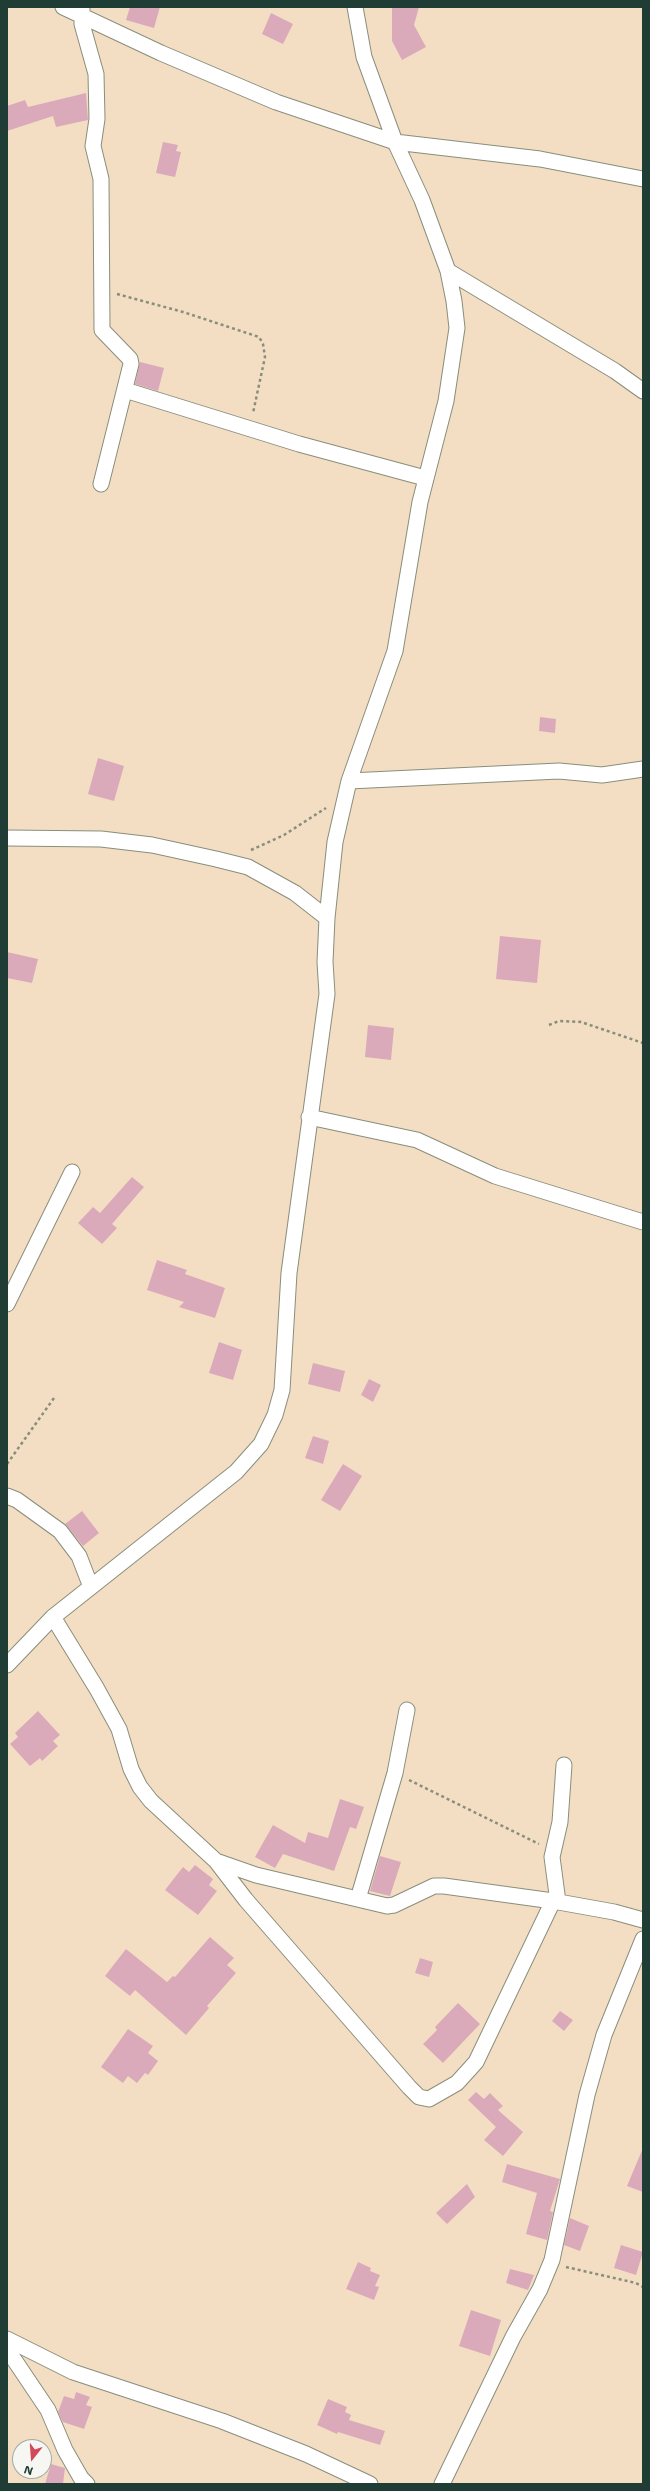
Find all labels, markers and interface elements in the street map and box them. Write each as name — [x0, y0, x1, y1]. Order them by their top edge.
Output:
north arrow — [12, 2439, 52, 2479]
text: N — [22, 2462, 35, 2478]

